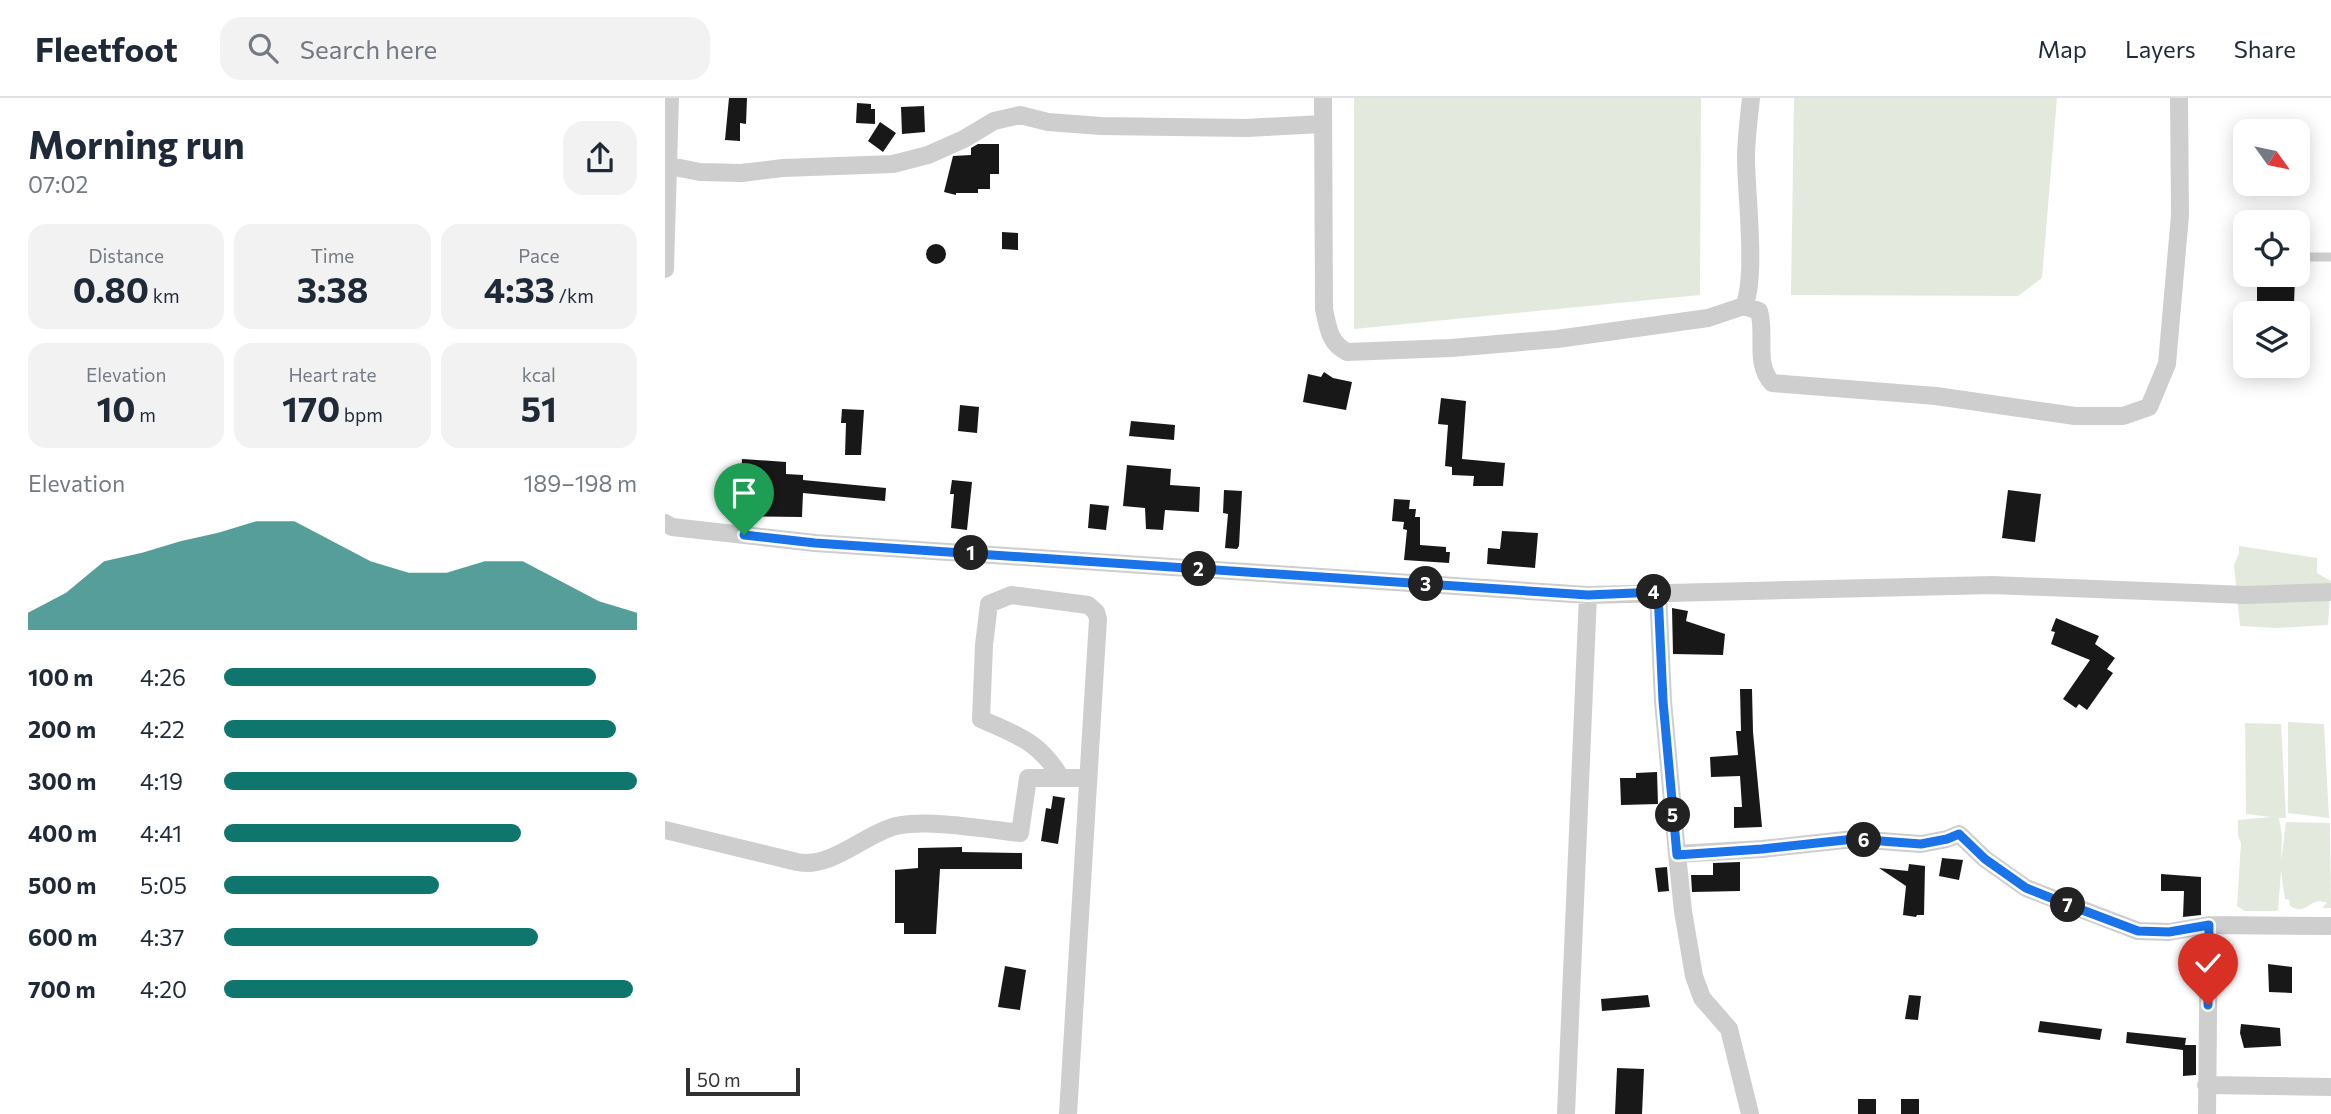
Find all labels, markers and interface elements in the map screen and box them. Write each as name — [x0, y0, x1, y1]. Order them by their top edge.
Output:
search box — [220, 17, 710, 80]
text: Fleetfoot — [35, 28, 178, 69]
icon: search — [244, 29, 282, 67]
text: Search here — [300, 33, 437, 64]
text: Map — [2038, 34, 2087, 63]
text: Layers — [2125, 34, 2196, 63]
text: Share — [2234, 34, 2296, 63]
north arrow — [2233, 119, 2310, 196]
map controls — [2233, 119, 2310, 378]
text: Morning run — [28, 120, 245, 167]
button: share — [563, 121, 637, 195]
text: 07:02 — [28, 170, 88, 198]
button: locate — [2233, 210, 2310, 287]
text: Distance — [88, 244, 164, 267]
text: Time — [311, 244, 354, 267]
text: Pace — [518, 244, 559, 267]
text: 0.80 — [73, 267, 149, 310]
text: 3:38 — [297, 267, 368, 310]
text: 4:33 — [484, 267, 555, 310]
text: km — [149, 284, 180, 307]
text: /km — [555, 284, 594, 307]
button: layers — [2233, 301, 2310, 378]
text: Elevation — [86, 363, 166, 386]
text: Heart rate — [288, 363, 377, 386]
text: kcal — [522, 363, 556, 386]
text: 10 — [97, 386, 136, 429]
text: 170 — [282, 386, 340, 429]
text: 51 — [521, 386, 557, 429]
text: m — [136, 403, 156, 426]
text: bpm — [340, 403, 383, 426]
pin — [714, 463, 774, 535]
text: Elevation — [28, 469, 125, 497]
text: 189–198 m — [523, 469, 637, 497]
icon: arrive — [725, 474, 763, 512]
pin: 1 — [953, 536, 989, 570]
text: 1 — [966, 541, 975, 564]
pin: 2 — [1181, 552, 1217, 587]
text: 2 — [1193, 557, 1204, 580]
pin: 3 — [1409, 566, 1443, 602]
text: 3 — [1420, 572, 1431, 595]
pin: 4 — [1637, 574, 1671, 610]
text: 4 — [1648, 580, 1659, 603]
text: 100 m — [28, 663, 93, 691]
text: 4:26 — [140, 663, 186, 691]
text: 200 m — [28, 715, 96, 743]
text: 4:22 — [140, 715, 185, 743]
text: 300 m — [28, 767, 96, 795]
text: 4:19 — [140, 767, 183, 795]
pin: 5 — [1655, 798, 1691, 832]
text: 5 — [1667, 803, 1678, 826]
text: 400 m — [28, 819, 97, 847]
text: 4:41 — [140, 819, 182, 847]
pin: 6 — [1847, 822, 1881, 858]
text: 6 — [1858, 828, 1869, 851]
text: 500 m — [28, 871, 96, 899]
text: 5:05 — [140, 871, 187, 899]
pin: 7 — [2051, 888, 2085, 922]
text: 7 — [2062, 893, 2073, 916]
text: 600 m — [28, 923, 97, 951]
text: 4:37 — [140, 923, 184, 951]
pin — [2178, 933, 2238, 1005]
icon: check — [2189, 944, 2227, 982]
text: 700 m — [28, 975, 96, 1003]
text: 4:20 — [140, 975, 187, 1003]
scale bar — [686, 1065, 800, 1097]
text: 50 m — [697, 1068, 741, 1091]

